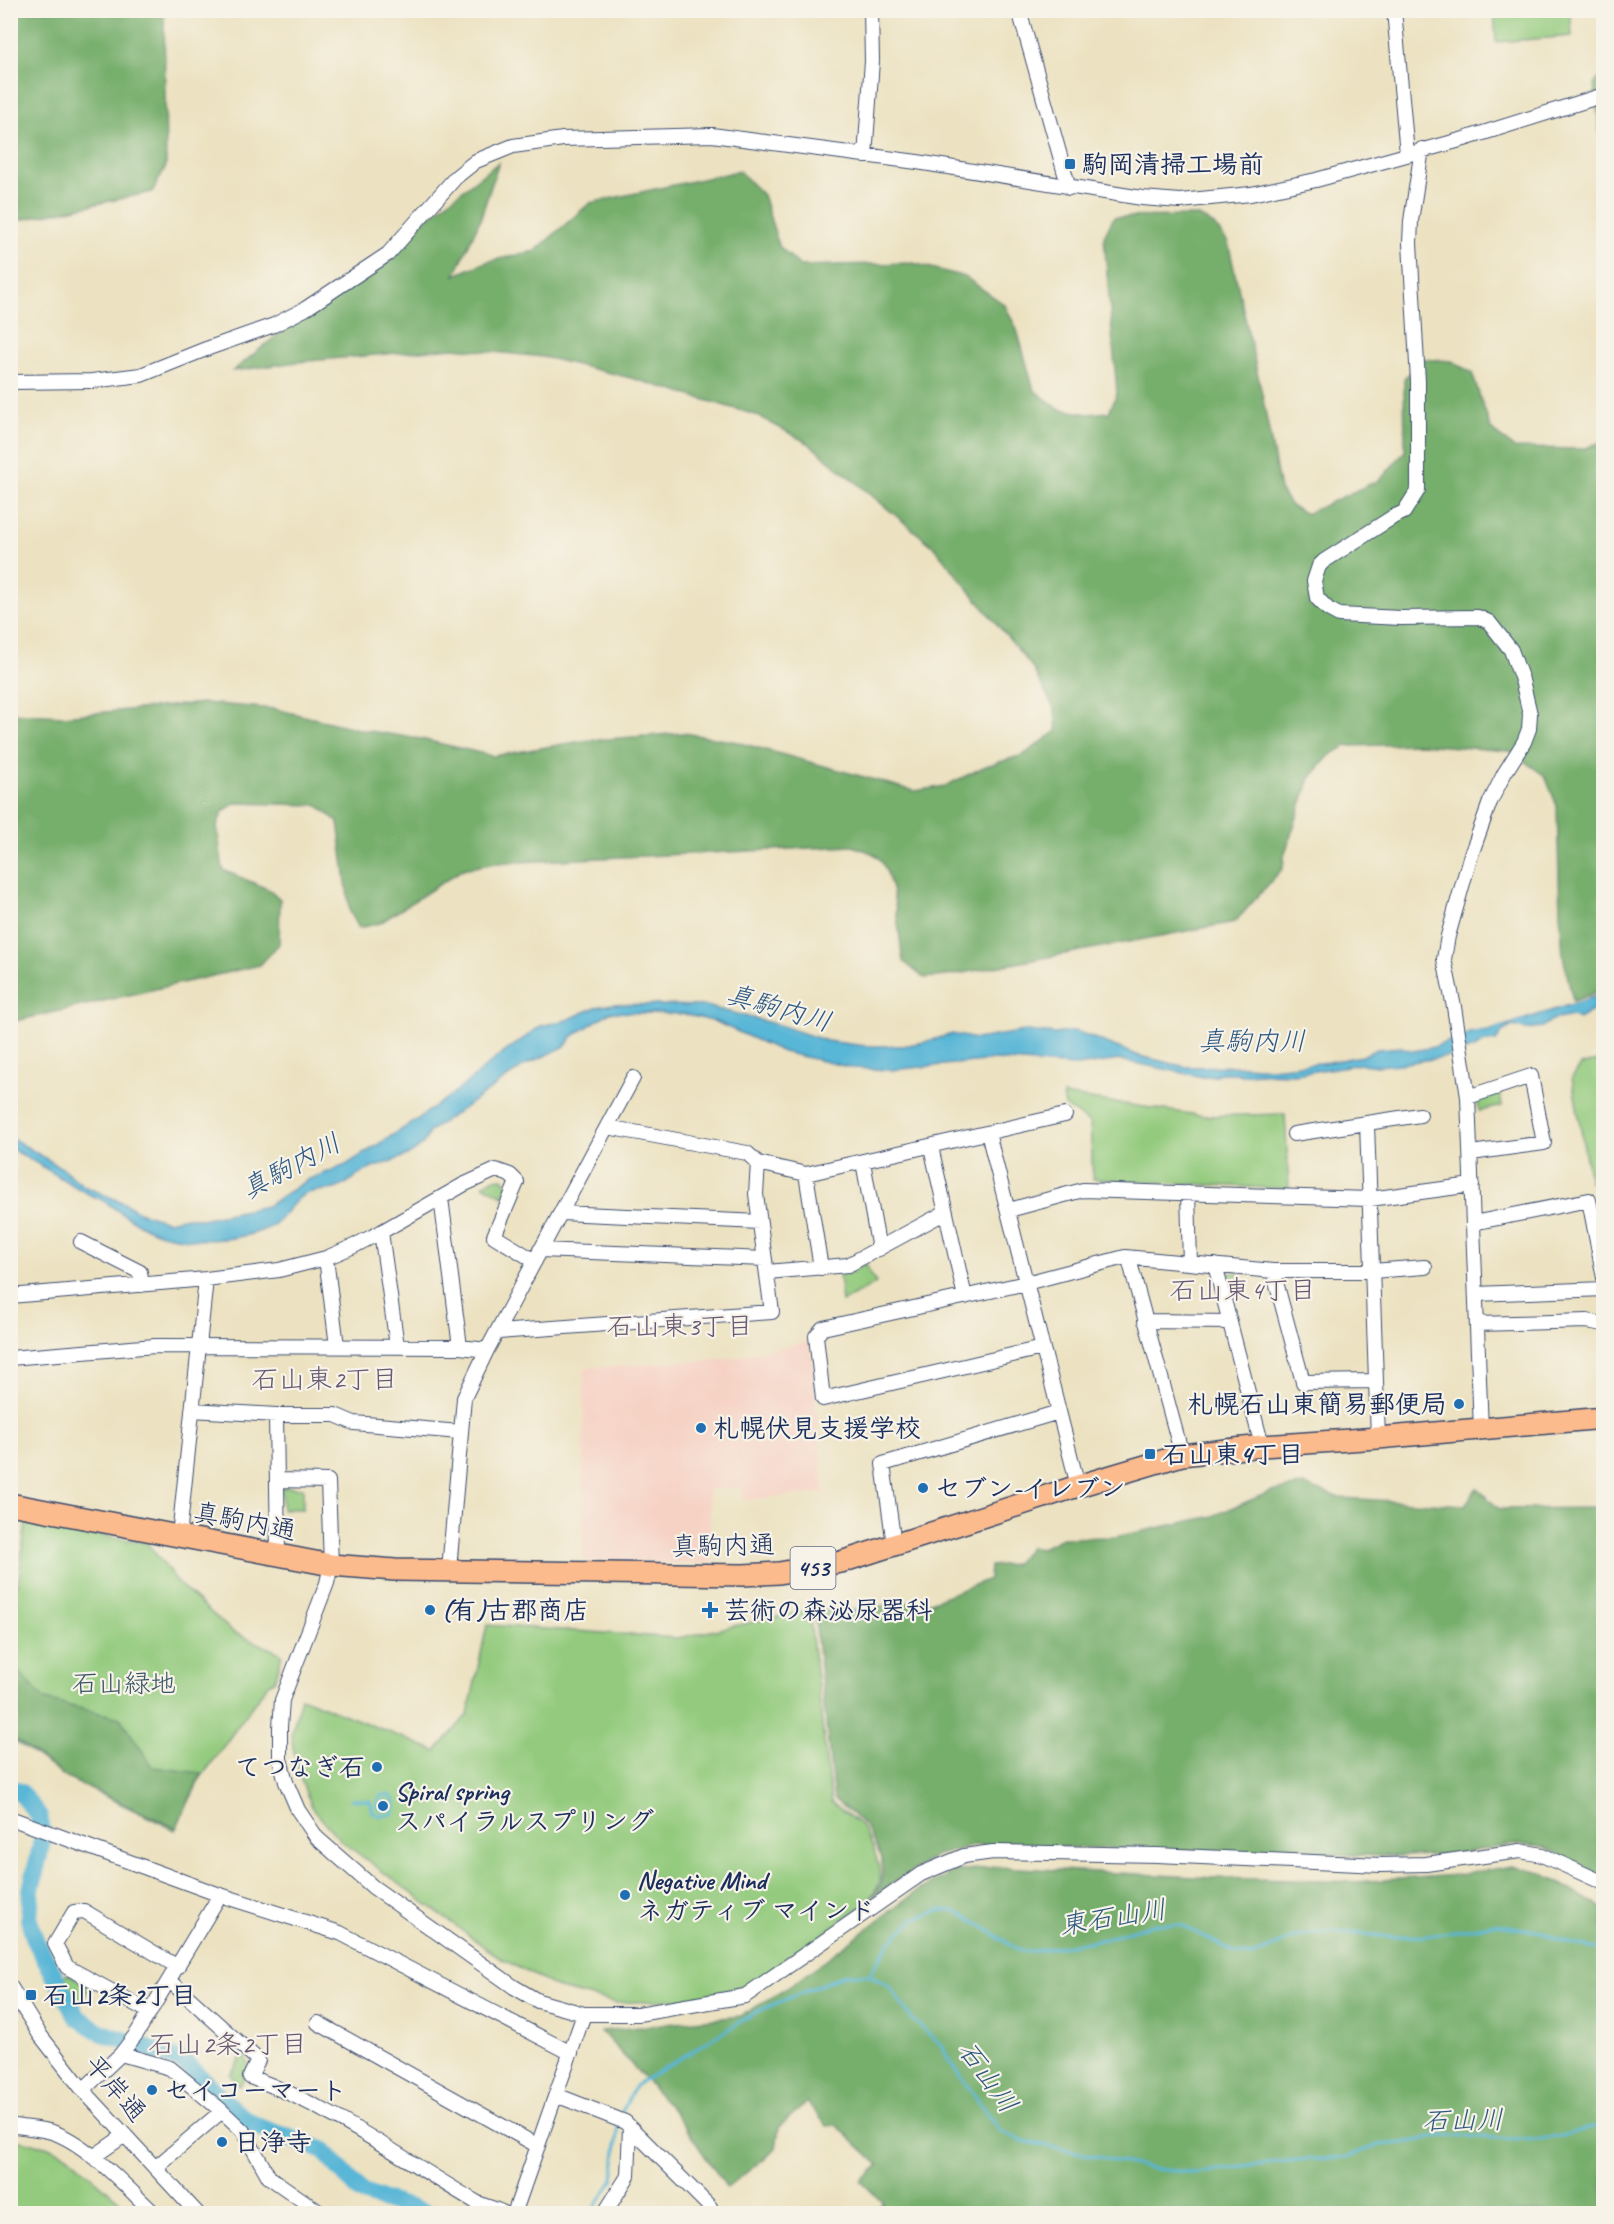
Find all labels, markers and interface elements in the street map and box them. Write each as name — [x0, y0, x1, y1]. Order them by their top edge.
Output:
place label: 駒岡清掃工場前 — [1082, 148, 1264, 181]
marker: 駒岡清掃工場前 — [1063, 157, 1077, 171]
water label: 真駒内川 — [722, 977, 836, 1039]
water label: 真駒内川 — [1198, 1024, 1306, 1058]
water label: 真駒内川 — [235, 1126, 347, 1206]
district label: 石山東4丁目 — [1169, 1273, 1317, 1307]
district label: 石山東3丁目 — [606, 1309, 754, 1343]
district label: 石山東2丁目 — [251, 1362, 399, 1396]
place label: 札幌石山東簡易郵便局 — [1187, 1388, 1447, 1421]
marker: 札幌石山東簡易郵便局 — [1452, 1397, 1466, 1411]
place label: 札幌伏見支援学校 — [713, 1412, 921, 1445]
marker: 札幌伏見支援学校 — [694, 1421, 708, 1435]
place label: 石山東4丁目 — [1162, 1438, 1304, 1471]
marker: 石山東4丁目 — [1143, 1447, 1157, 1461]
place label: セブン-イレブン — [935, 1472, 1125, 1505]
marker: セブン-イレブン — [916, 1481, 930, 1495]
street label: 真駒内通 — [191, 1495, 299, 1548]
street label: 真駒内通 — [671, 1528, 775, 1563]
road number: 453 — [790, 1547, 836, 1589]
place label: (有)古郡商店 — [442, 1594, 589, 1627]
place label: 芸術の森泌尿器科 — [724, 1594, 932, 1627]
marker: 芸術の森泌尿器科 — [701, 1601, 719, 1619]
marker: (有)古郡商店 — [423, 1603, 437, 1617]
park label: 石山緑地 — [72, 1667, 176, 1700]
place label: てつなぎ石 — [235, 1751, 365, 1784]
marker: てつなぎ石 — [370, 1760, 384, 1774]
place label: Spiral spring スパイラルスプリング — [395, 1775, 654, 1838]
marker: Spiral spring スパイラルスプリング — [376, 1799, 390, 1813]
place label: Negative Mind ネガティブ マインド — [637, 1864, 875, 1927]
marker: Negative Mind ネガティブ マインド — [618, 1888, 632, 1902]
water label: 東石山川 — [1057, 1892, 1169, 1942]
place label: 石山2条2丁目 — [43, 1979, 196, 2012]
marker: 石山2条2丁目 — [24, 1988, 38, 2002]
district label: 石山2条2丁目 — [148, 2027, 308, 2061]
water label: 石山川 — [950, 2034, 1026, 2120]
street label: 平岸通 — [78, 2048, 154, 2129]
place label: セイコーマート — [164, 2074, 347, 2107]
marker: セイコーマート — [145, 2083, 159, 2097]
water label: 石山川 — [1422, 2102, 1504, 2138]
place label: 日浄寺 — [234, 2126, 312, 2159]
marker: 日浄寺 — [215, 2135, 229, 2149]

